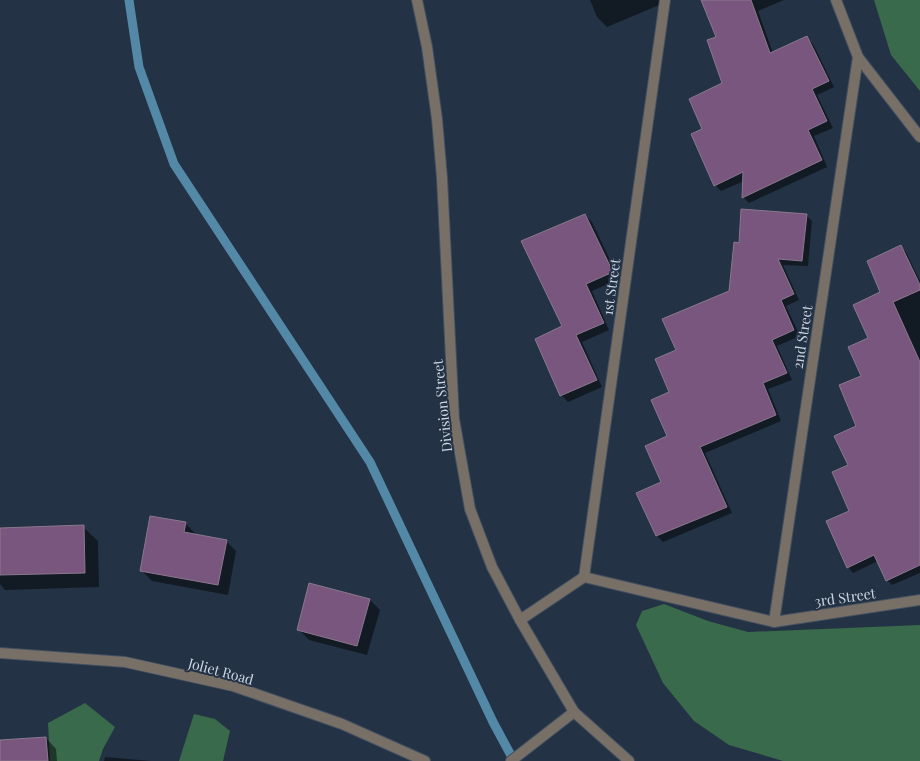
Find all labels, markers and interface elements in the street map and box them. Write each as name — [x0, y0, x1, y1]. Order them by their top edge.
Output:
street label: 1st Street — [598, 256, 625, 317]
street label: 2nd Street — [788, 303, 817, 370]
street label: Division Street — [428, 358, 456, 453]
street label: 3rd Street — [813, 583, 878, 611]
street label: Joliet Road — [185, 653, 256, 689]

